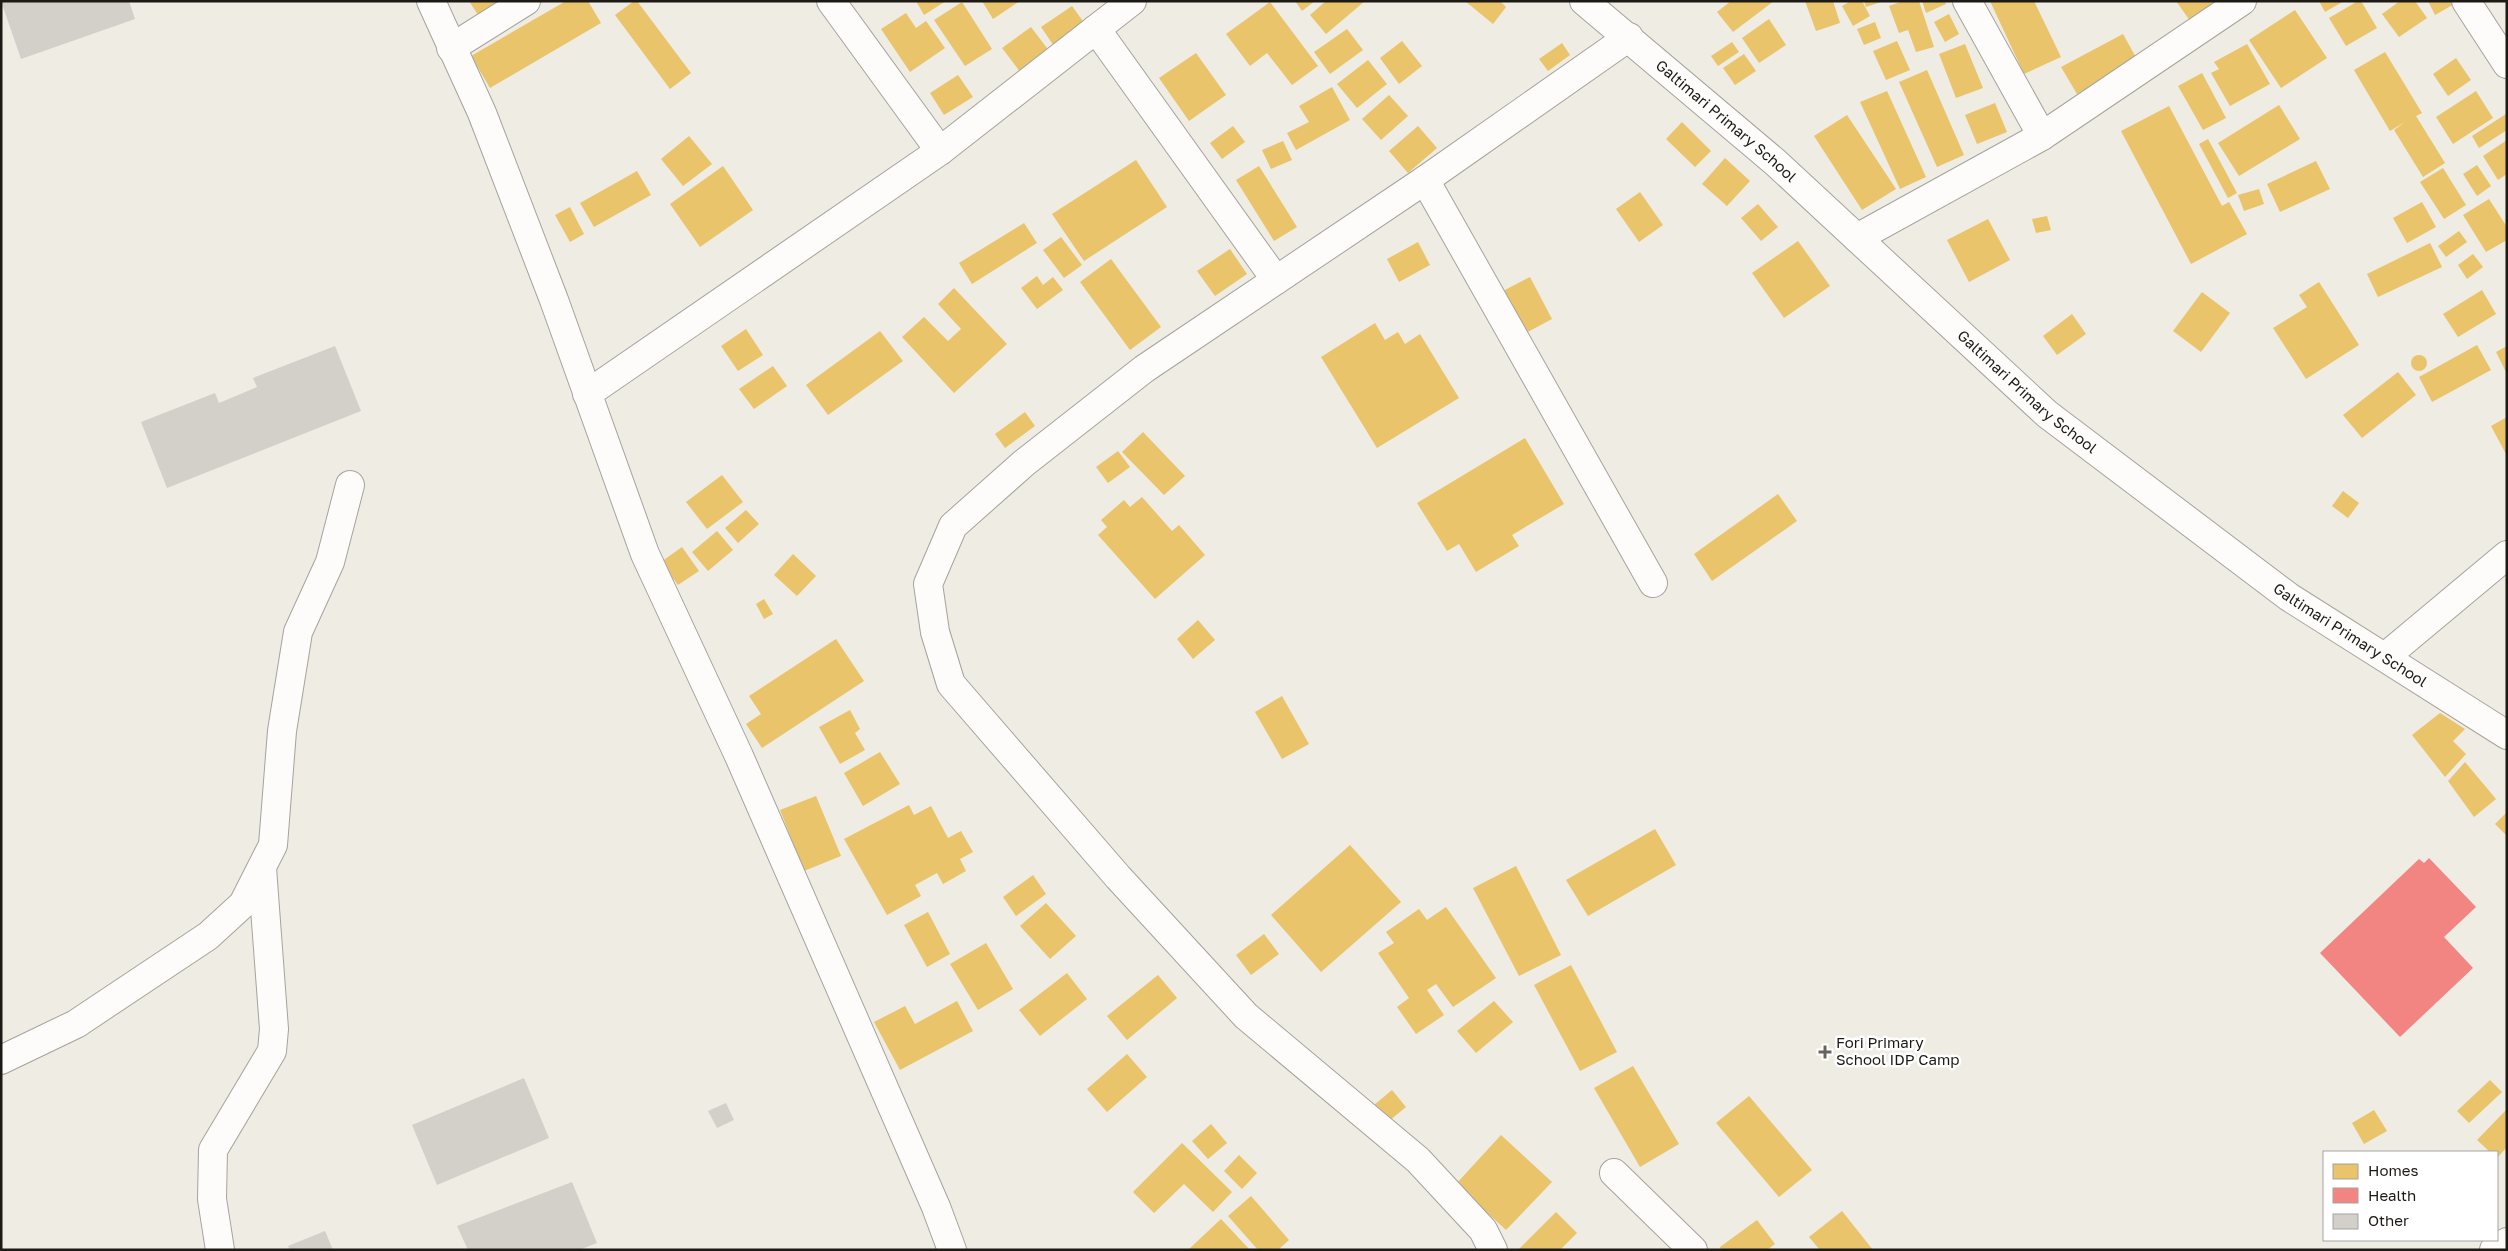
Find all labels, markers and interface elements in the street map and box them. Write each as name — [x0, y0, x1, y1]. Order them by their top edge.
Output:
street label: Galtimari Primary School — [1653, 56, 1801, 185]
street label: Galtimari Primary School — [1954, 326, 2101, 457]
street label: Galtimari Primary School — [2270, 579, 2431, 690]
place label: Fori Primary School IDP Camp — [1836, 1033, 1960, 1068]
marker: Fori Primary School IDP Camp — [1818, 1045, 1832, 1059]
legend — [2323, 1151, 2498, 1241]
text: Homes — [2368, 1161, 2418, 1179]
text: Health — [2368, 1186, 2416, 1204]
text: Other — [2368, 1211, 2409, 1229]

